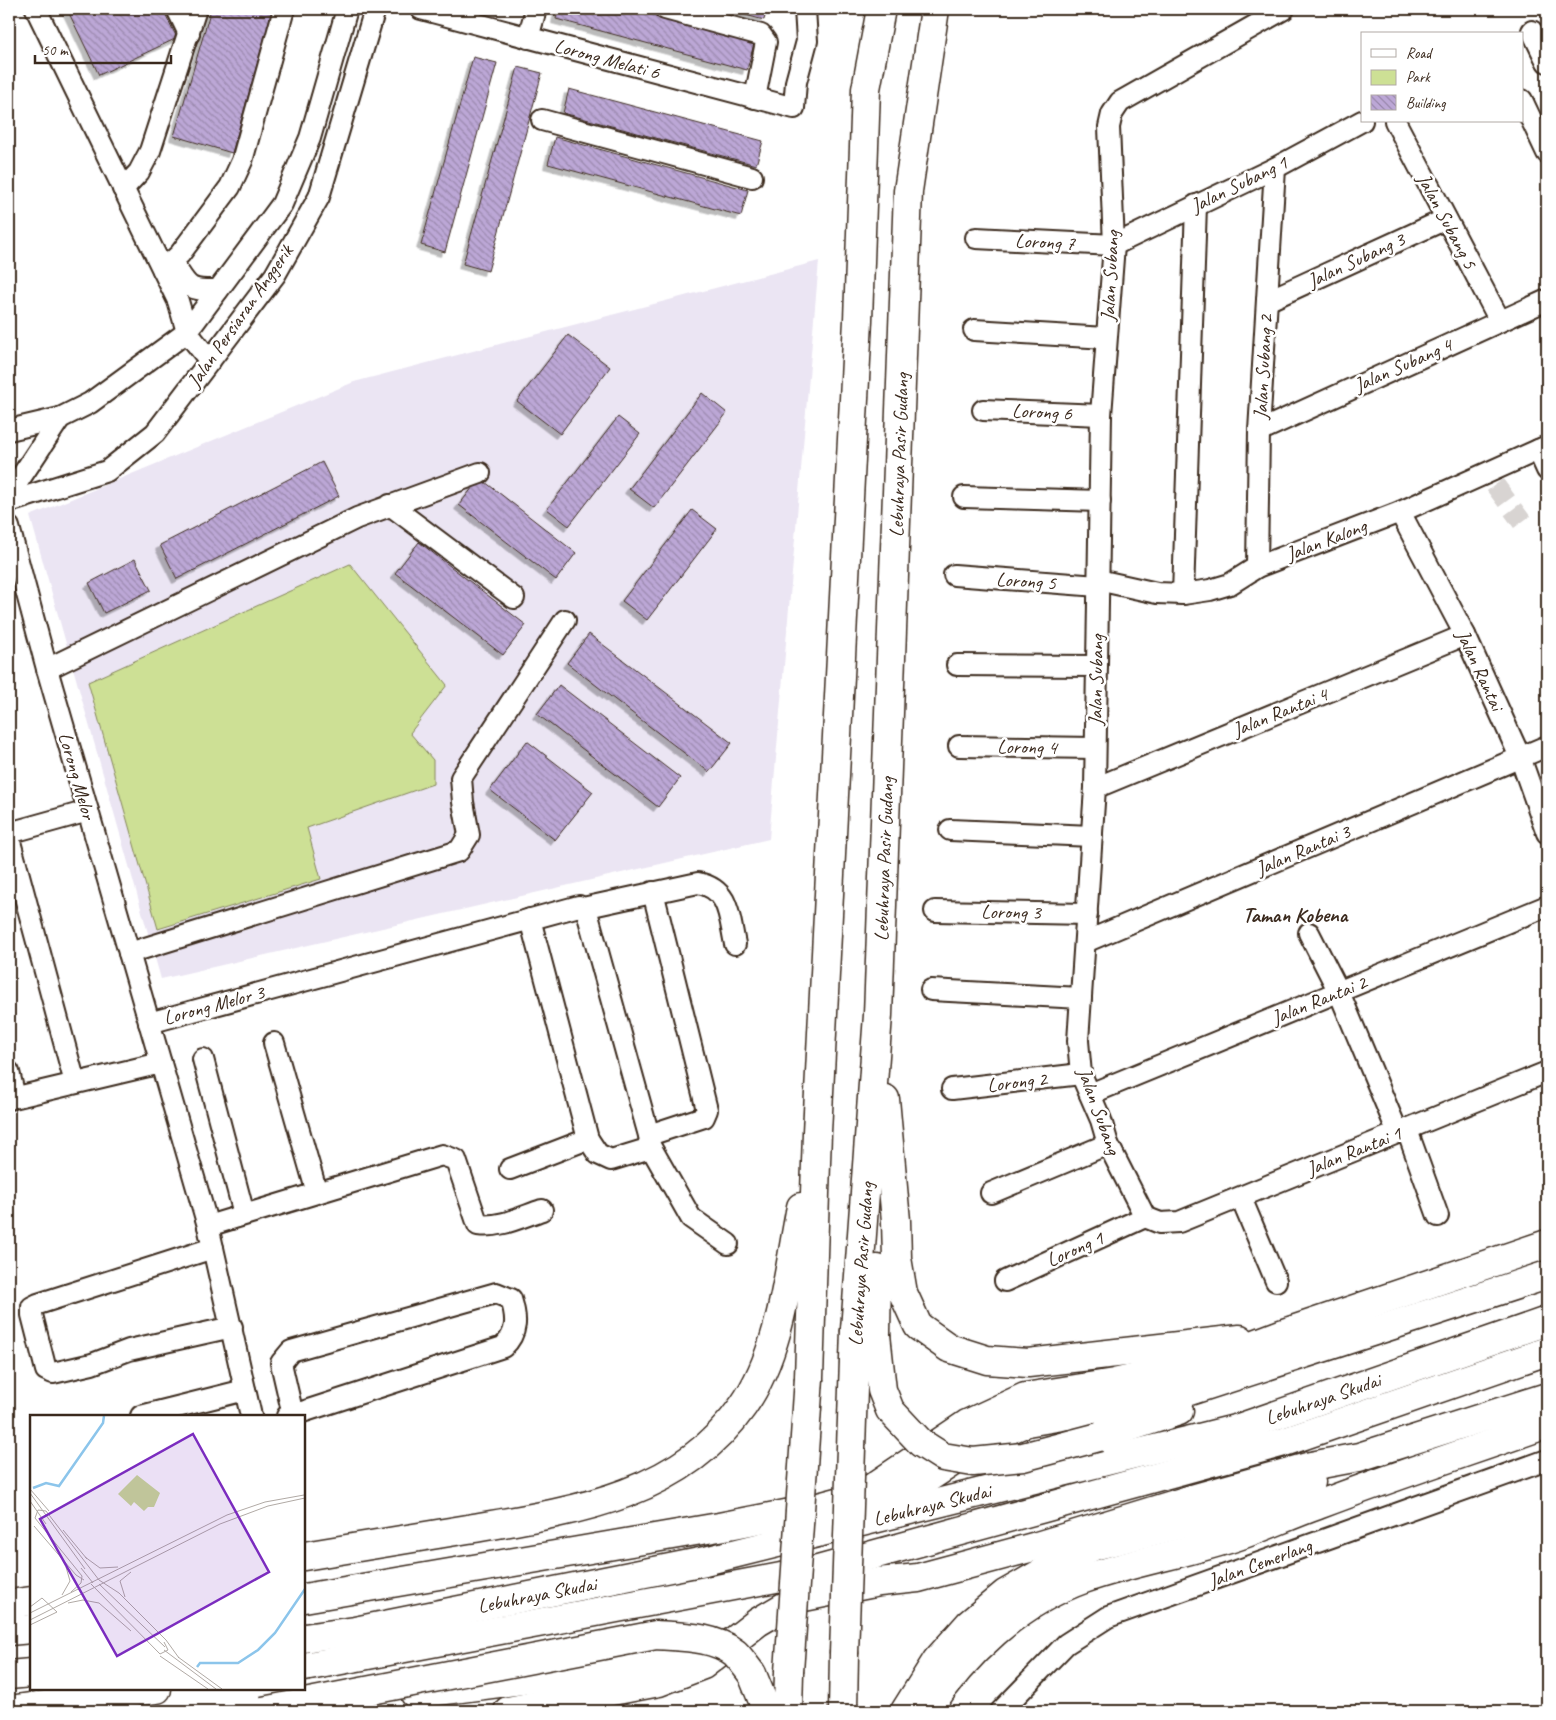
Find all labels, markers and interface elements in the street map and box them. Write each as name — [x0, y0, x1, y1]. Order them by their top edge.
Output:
scale bar — [35, 32, 171, 64]
legend — [1361, 32, 1524, 122]
street label: Lorong Melati 6 — [552, 33, 663, 85]
text: 50 m — [42, 41, 69, 60]
text: Road — [1406, 44, 1433, 63]
text: Park — [1406, 68, 1431, 87]
text: Building — [1406, 94, 1446, 113]
street label: Jalan Subang 1 — [1186, 149, 1292, 219]
street label: Jalan Subang 5 — [1411, 168, 1483, 274]
street label: Jalan Subang 3 — [1302, 226, 1410, 294]
street label: Lorong 7 — [1014, 228, 1077, 256]
street label: Jalan Subang — [1095, 228, 1125, 323]
street label: Jalan Persiaran Anggerik — [181, 239, 299, 393]
street label: Jalan Subang 2 — [1248, 312, 1278, 421]
street label: Jalan Subang 4 — [1349, 332, 1458, 398]
street label: Lebuhraya Pasir Gudang — [884, 371, 914, 537]
street label: Lorong 6 — [1011, 398, 1074, 426]
street label: Jalan Kalong — [1281, 513, 1371, 567]
street label: Lorong 5 — [995, 566, 1058, 596]
street label: Jalan Rantai — [1450, 625, 1510, 716]
street label: Jalan Subang — [1083, 633, 1109, 726]
street label: Jalan Rantai 4 — [1228, 681, 1333, 743]
street label: Lorong Melor — [53, 730, 102, 824]
street label: Lorong 4 — [997, 734, 1059, 760]
street label: Lebuhraya Pasir Gudang — [869, 775, 899, 941]
street label: Jalan Rantai 3 — [1251, 818, 1356, 881]
street label: Lorong 3 — [981, 899, 1043, 925]
district label: Taman Kobena — [1243, 902, 1349, 928]
street label: Jalan Rantai 2 — [1267, 969, 1372, 1031]
street label: Lorong Melor 3 — [161, 979, 269, 1030]
street label: Jalan Subang — [1071, 1063, 1127, 1160]
street label: Lorong 2 — [986, 1066, 1050, 1098]
street label: Jalan Rantai 1 — [1302, 1120, 1406, 1182]
street label: Lebuhraya Pasir Gudang — [843, 1179, 879, 1347]
street label: Lorong 1 — [1043, 1225, 1108, 1273]
street label: Lebuhraya Skudai — [1262, 1367, 1386, 1430]
inset map — [30, 1415, 305, 1690]
street label: Lebuhraya Skudai — [871, 1478, 995, 1532]
street label: Jalan Cemerlang — [1204, 1532, 1316, 1594]
street label: Lebuhraya Skudai — [476, 1571, 601, 1619]

